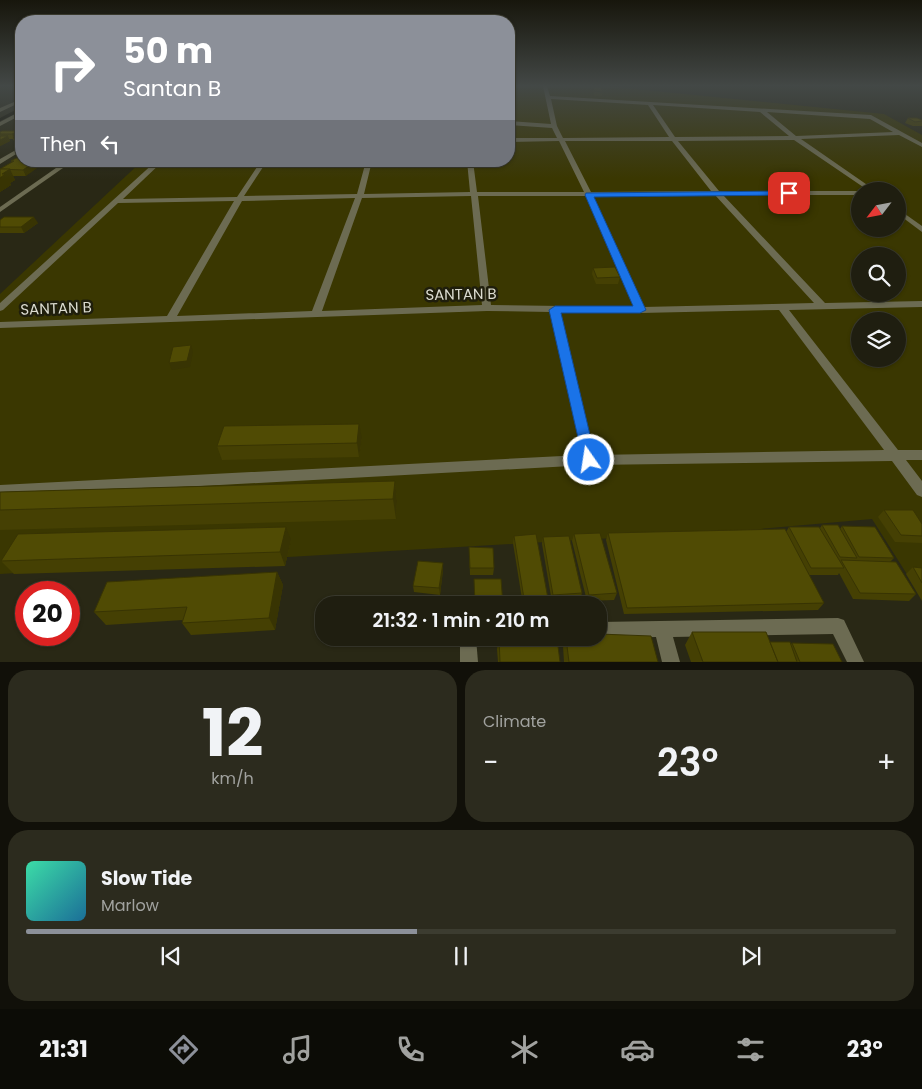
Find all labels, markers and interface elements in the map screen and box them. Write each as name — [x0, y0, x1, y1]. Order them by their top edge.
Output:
text: 50 m — [123, 26, 213, 75]
icon: right — [40, 35, 105, 100]
text: Santan B — [123, 73, 221, 104]
icon: left — [96, 130, 124, 158]
text: Then — [40, 131, 86, 158]
pin — [768, 172, 810, 214]
icon: arrive — [775, 179, 803, 207]
north arrow — [851, 182, 906, 238]
map controls — [851, 182, 906, 367]
button: search — [851, 247, 906, 302]
street label: SANTAN B — [425, 283, 497, 305]
street label: SANTAN B — [20, 296, 92, 320]
button: layers — [851, 312, 906, 367]
position arrow — [562, 433, 614, 485]
speed limit sign: 20 — [15, 581, 80, 646]
text: 21:32 · 1 min · 210 m — [372, 607, 550, 634]
text: 12 — [202, 688, 263, 779]
text: Climate — [483, 710, 546, 733]
text: 23° — [657, 736, 718, 789]
text: − — [483, 743, 498, 782]
text: + — [877, 743, 896, 782]
text: km/h — [211, 767, 254, 790]
text: Slow Tide — [101, 865, 192, 892]
text: Marlow — [101, 894, 159, 917]
icon: previous — [157, 942, 185, 970]
icon: pause — [447, 942, 475, 970]
icon: next — [737, 942, 765, 970]
icon: directions — [166, 1032, 201, 1067]
icon: music — [280, 1032, 315, 1067]
icon: phone — [393, 1032, 428, 1067]
icon: climate — [507, 1032, 542, 1067]
icon: car — [620, 1032, 655, 1067]
icon: filters — [733, 1032, 768, 1067]
text: 21:31 — [39, 1034, 88, 1065]
text: 23° — [847, 1034, 883, 1065]

